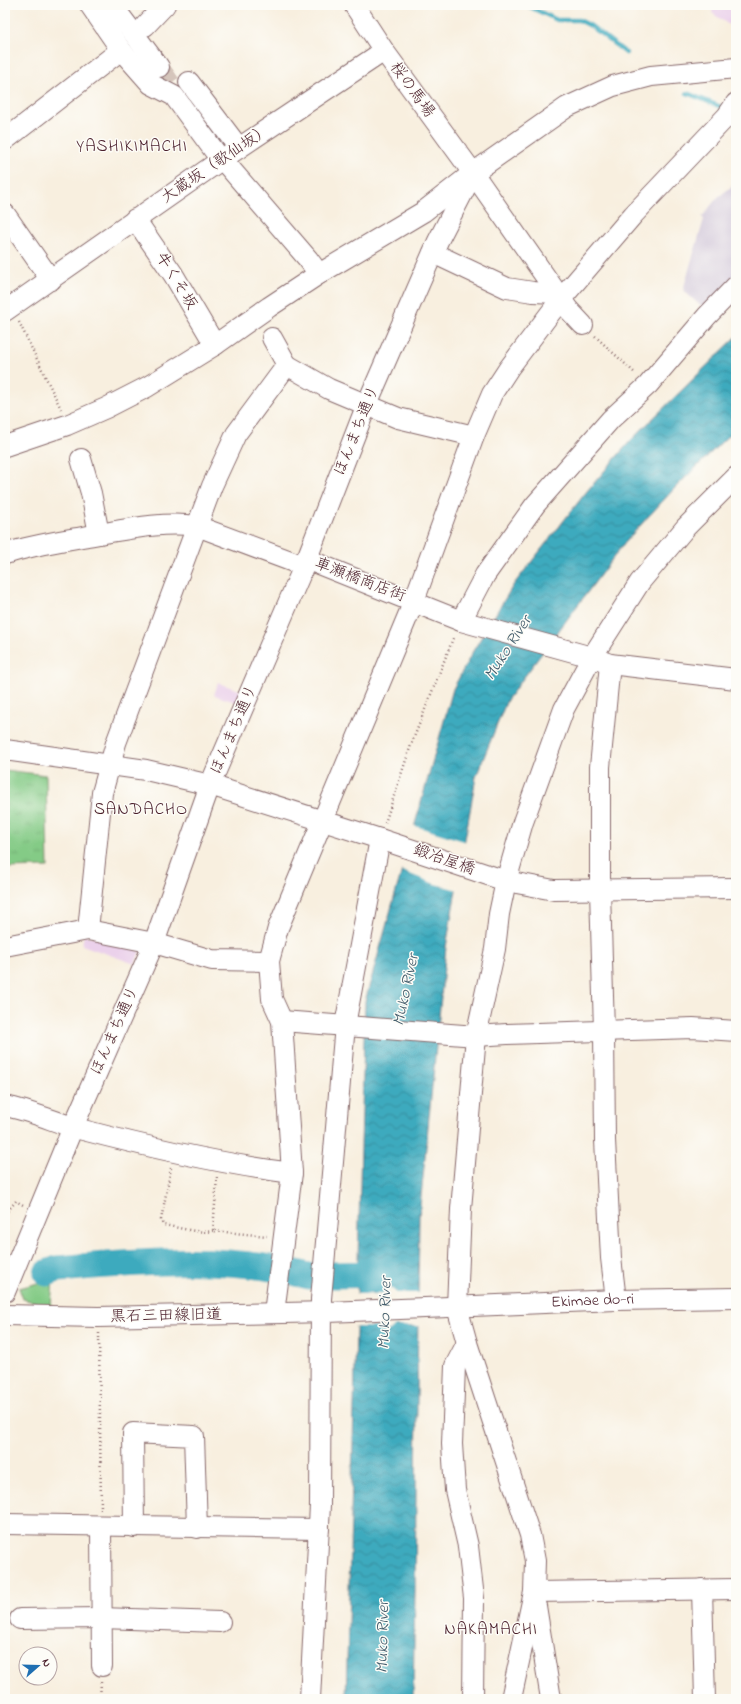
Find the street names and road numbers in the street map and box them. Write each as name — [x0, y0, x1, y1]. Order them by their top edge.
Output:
street label: 桜の馬場 — [383, 57, 441, 123]
street label: 大蔵坂（歌仙坂） — [156, 118, 276, 210]
street label: 牛くそ坂 — [149, 247, 203, 315]
street label: ほんまち通り — [328, 382, 386, 480]
street label: 車瀬橋商店街 — [311, 552, 409, 608]
street label: ほんまち通り — [204, 681, 264, 779]
street label: 鍛冶屋橋 — [410, 838, 478, 882]
street label: ほんまち通り — [85, 982, 145, 1080]
street label: Ekimae do-ri — [551, 1288, 635, 1315]
street label: 黒石三田線旧道 — [110, 1303, 222, 1329]

